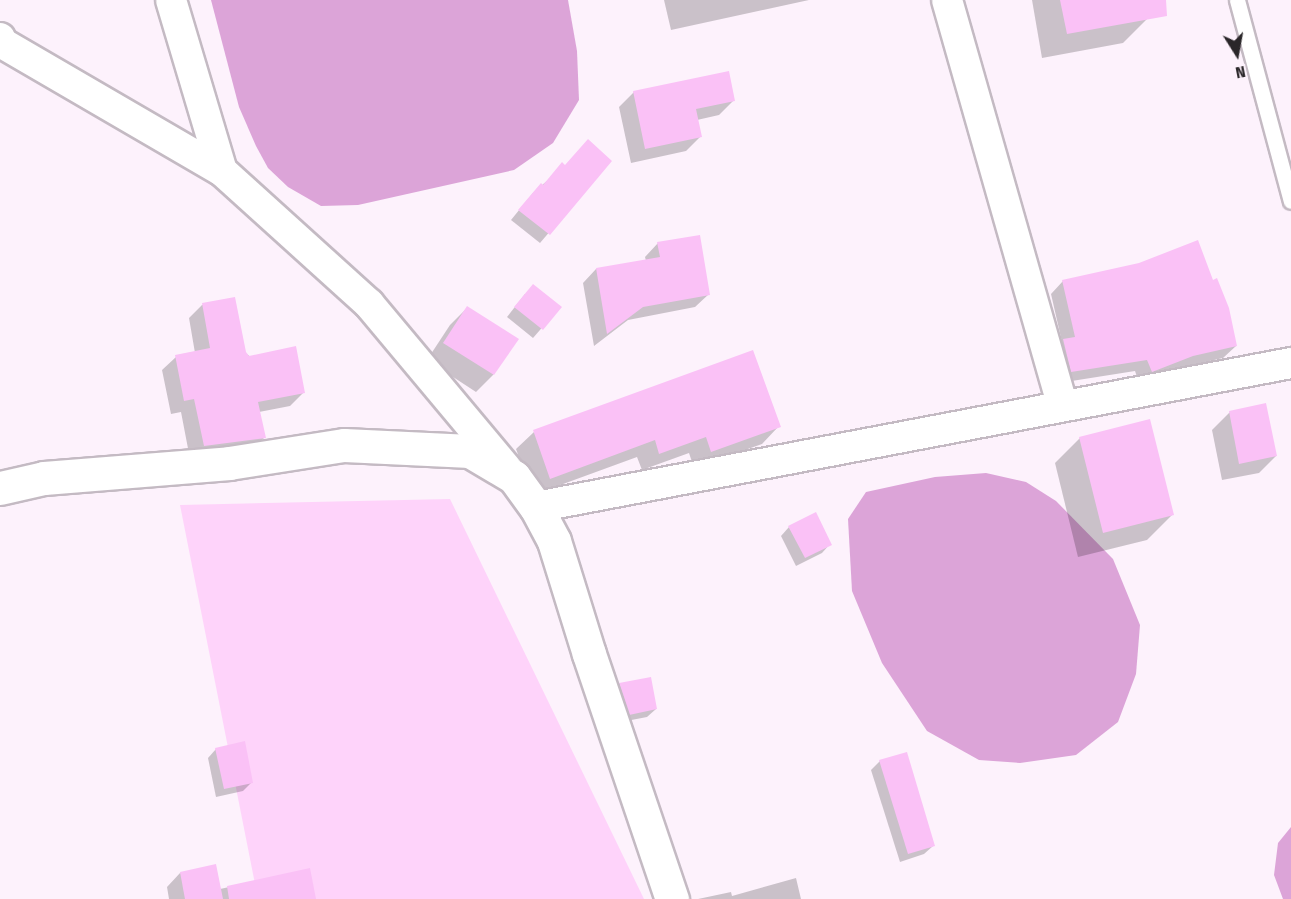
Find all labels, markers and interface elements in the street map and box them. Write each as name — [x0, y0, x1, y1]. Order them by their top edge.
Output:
north arrow — [1207, 24, 1267, 84]
text: N — [1234, 62, 1247, 82]

